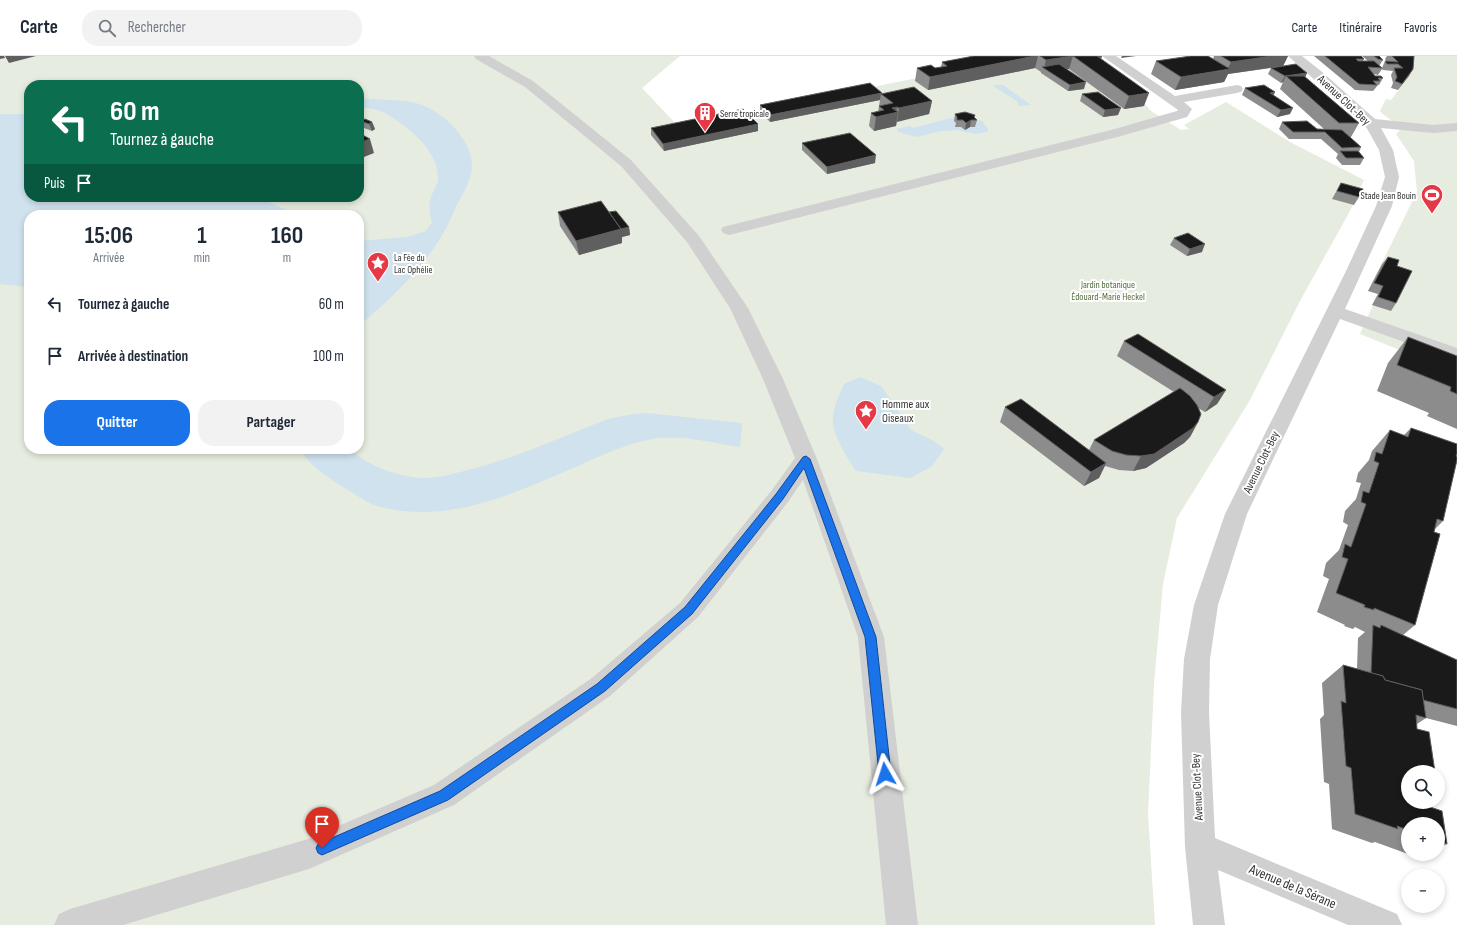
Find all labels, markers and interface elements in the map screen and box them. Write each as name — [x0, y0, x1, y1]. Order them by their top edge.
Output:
search box — [82, 10, 362, 46]
text: Carte — [20, 16, 58, 39]
icon: search — [96, 17, 118, 39]
text: Rechercher — [128, 18, 186, 37]
text: Carte — [1291, 19, 1317, 36]
text: Itinéraire — [1339, 19, 1382, 36]
text: Favoris — [1404, 19, 1437, 36]
street label: Avenue Clot-Bey — [1313, 71, 1374, 129]
text: 60 m — [110, 95, 159, 128]
icon: left — [44, 96, 96, 148]
building icon: Serre tropicale — [692, 100, 718, 133]
place label: Serre tropicale — [720, 108, 769, 120]
text: Tournez à gauche — [110, 129, 214, 150]
icon: arrive — [73, 172, 95, 194]
text: Puis — [44, 174, 65, 193]
sports icon: Stade Jean Bouin — [1419, 182, 1445, 215]
place label: Stade Jean Bouin — [1360, 190, 1416, 202]
text: 15:06 — [85, 221, 133, 250]
text: 1 — [197, 221, 207, 250]
text: 160 — [271, 221, 303, 250]
text: Arrivée — [93, 250, 124, 266]
text: min — [194, 250, 210, 266]
text: m — [283, 250, 291, 266]
place icon: La Fée du Lac Ophélie — [365, 250, 391, 283]
place label: La Fée du Lac Ophélie — [394, 252, 432, 276]
park label: Jardin botanique Édouard-Marie Heckel — [1071, 279, 1145, 303]
icon: left — [44, 293, 66, 315]
text: Tournez à gauche — [78, 295, 169, 314]
text: 60 m — [319, 295, 344, 314]
icon: arrive — [44, 345, 66, 367]
text: Arrivée à destination — [78, 347, 188, 366]
text: 100 m — [313, 347, 344, 366]
place label: Homme aux Oiseaux — [882, 397, 930, 426]
place icon: Homme aux Oiseaux — [853, 398, 879, 431]
button: Quitter — [44, 400, 190, 446]
button: Partager — [198, 400, 344, 446]
street label: Avenue Clot-Bey — [1240, 428, 1283, 497]
position arrow — [864, 753, 906, 795]
street label: Avenue Clot-Bey — [1188, 753, 1207, 822]
map controls — [1401, 765, 1445, 913]
button: search — [1401, 765, 1445, 809]
pin — [305, 807, 339, 848]
icon: arrive — [311, 813, 333, 835]
button: + — [1401, 817, 1445, 861]
street label: Avenue de la Sérane — [1246, 860, 1339, 912]
button: − — [1401, 869, 1445, 913]

